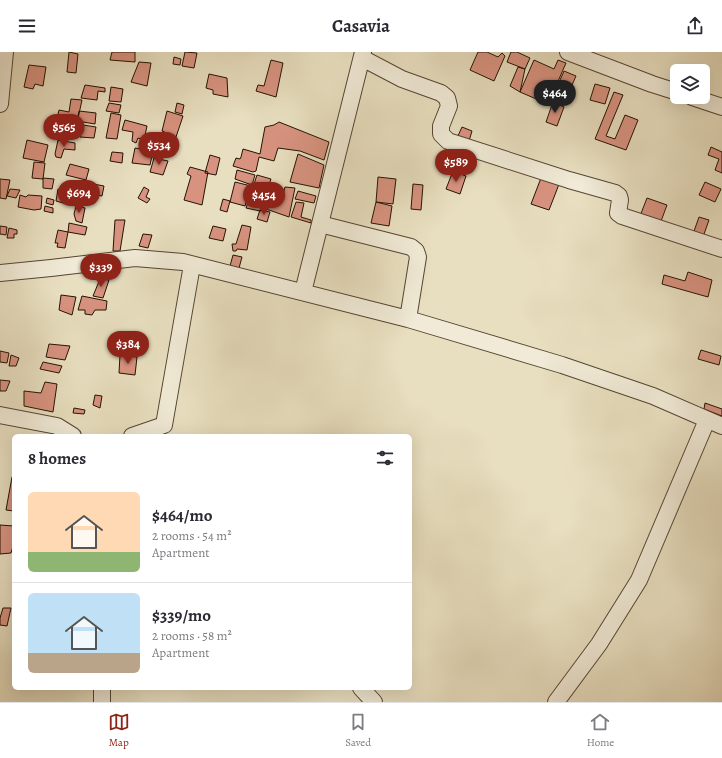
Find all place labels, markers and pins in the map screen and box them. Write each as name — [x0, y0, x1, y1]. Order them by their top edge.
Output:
pin: $464 — [531, 80, 579, 114]
pin: $565 — [40, 114, 88, 148]
pin: $534 — [135, 132, 183, 166]
pin: $589 — [432, 149, 480, 183]
pin: $694 — [55, 180, 103, 214]
pin: $454 — [240, 182, 288, 216]
pin: $339 — [77, 254, 125, 288]
pin: $384 — [104, 331, 152, 365]

